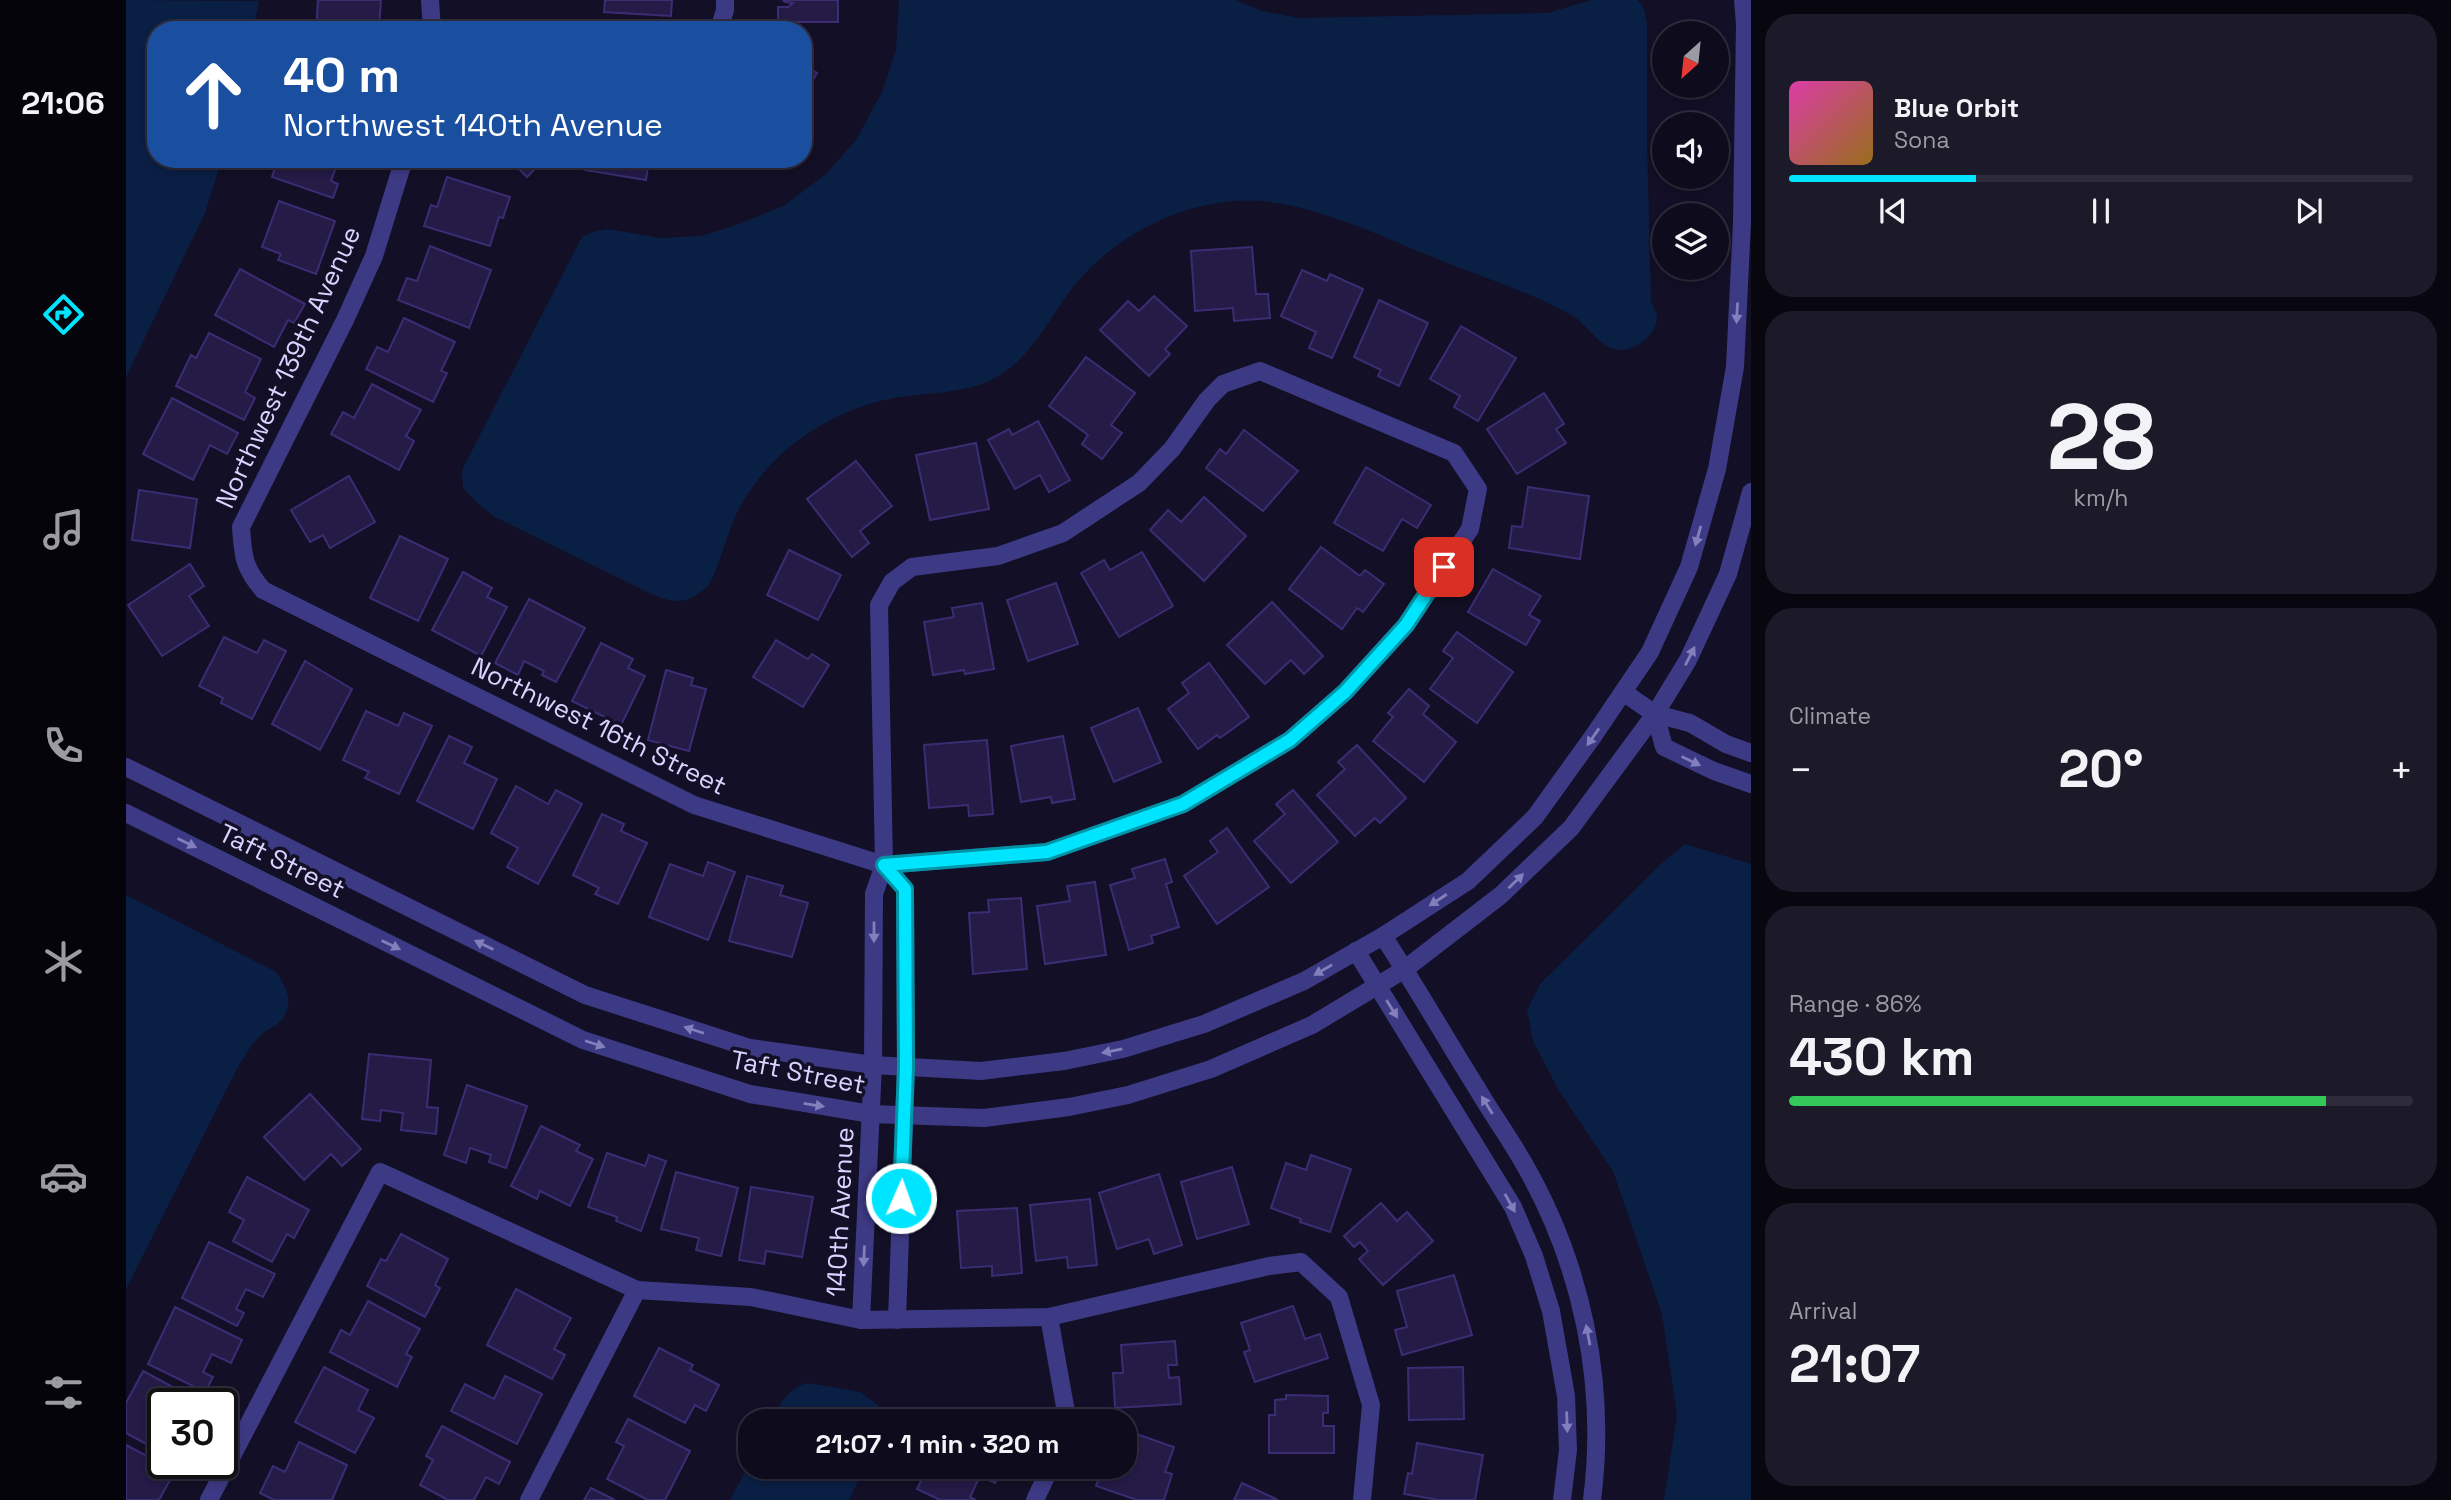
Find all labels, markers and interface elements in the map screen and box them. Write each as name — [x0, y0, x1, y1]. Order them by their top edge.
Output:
north arrow — [1652, 21, 1729, 98]
map controls — [1652, 21, 1729, 280]
text: 40 m — [283, 44, 400, 106]
icon: ahead — [168, 49, 259, 140]
text: 21:06 — [21, 83, 105, 123]
text: Blue Orbit — [1894, 91, 2019, 125]
text: Northwest 140th Avenue — [283, 105, 663, 145]
button: sound — [1652, 112, 1729, 189]
text: Sona — [1894, 125, 1950, 155]
icon: previous — [1874, 192, 1912, 230]
icon: pause — [2082, 192, 2120, 230]
icon: next — [2290, 192, 2328, 230]
button: layers — [1652, 203, 1729, 280]
street label: Northwest 139th Avenue — [208, 220, 368, 514]
icon: directions — [39, 290, 88, 339]
one-way arrow — [1732, 302, 1743, 324]
text: 28 — [2047, 379, 2155, 496]
text: km/h — [2074, 483, 2128, 513]
icon: music — [39, 505, 88, 554]
one-way arrow — [1692, 526, 1702, 547]
pin — [1414, 537, 1474, 597]
icon: arrive — [1425, 548, 1463, 586]
one-way arrow — [1684, 646, 1695, 666]
street label: Northwest 16th Street — [466, 649, 732, 803]
text: Climate — [1789, 701, 1871, 731]
icon: phone — [39, 721, 88, 770]
one-way arrow — [1586, 728, 1600, 746]
text: 20° — [2058, 736, 2144, 802]
text: − — [1789, 746, 1813, 794]
text: + — [2389, 746, 2413, 794]
one-way arrow — [1681, 755, 1701, 767]
street label: Taft Street — [213, 816, 351, 906]
one-way arrow — [177, 838, 197, 849]
one-way arrow — [1507, 872, 1524, 889]
one-way arrow — [1428, 894, 1447, 907]
one-way arrow — [868, 921, 880, 943]
icon: climate — [39, 937, 88, 986]
one-way arrow — [381, 939, 401, 950]
one-way arrow — [474, 939, 494, 950]
one-way arrow — [1314, 964, 1333, 976]
text: Range · 86% — [1789, 989, 1922, 1019]
one-way arrow — [1386, 1000, 1398, 1019]
one-way arrow — [683, 1024, 704, 1035]
text: 430 km — [1789, 1024, 1974, 1090]
one-way arrow — [585, 1039, 606, 1050]
street label: Taft Street — [728, 1042, 868, 1102]
one-way arrow — [1101, 1046, 1123, 1057]
one-way arrow — [1481, 1096, 1494, 1115]
one-way arrow — [803, 1100, 825, 1111]
street label: 140th Avenue — [819, 1126, 861, 1298]
icon: car — [39, 1152, 88, 1201]
position arrow — [864, 1161, 938, 1235]
one-way arrow — [1504, 1194, 1516, 1214]
one-way arrow — [859, 1245, 870, 1267]
text: Arrival — [1789, 1296, 1857, 1326]
one-way arrow — [1582, 1323, 1593, 1345]
text: 21:07 — [1789, 1331, 1920, 1397]
icon: filters — [39, 1368, 88, 1417]
speed limit sign: 30 — [147, 1388, 238, 1479]
one-way arrow — [1562, 1411, 1573, 1433]
text: 21:07 · 1 min · 320 m — [816, 1427, 1059, 1461]

